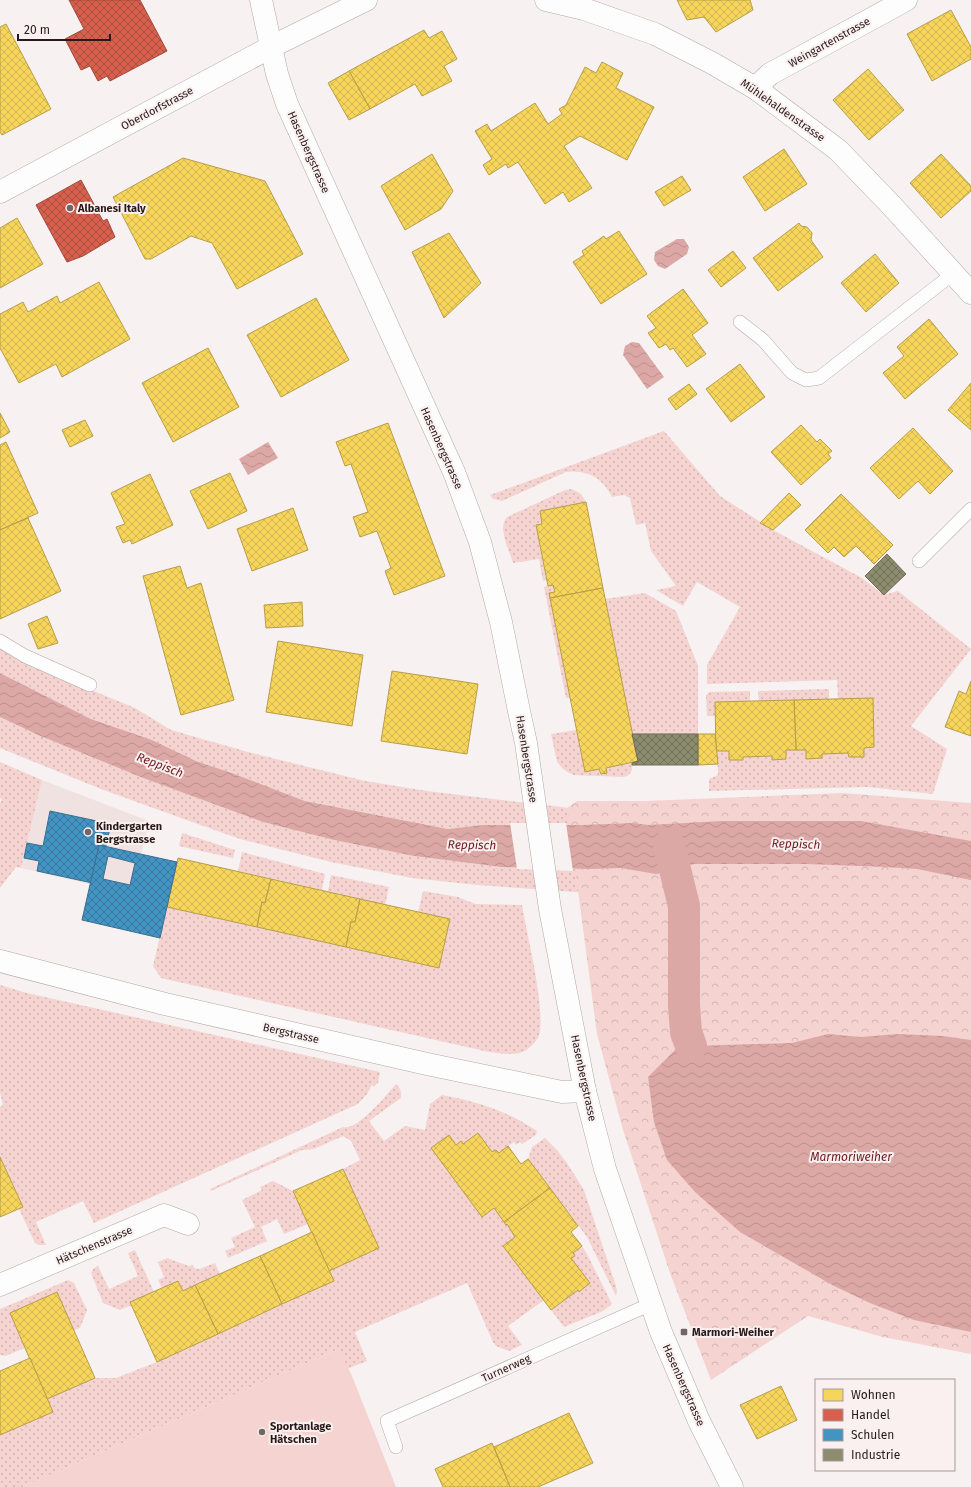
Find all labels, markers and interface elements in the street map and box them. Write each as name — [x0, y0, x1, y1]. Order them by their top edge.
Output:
street label: Weingartenstrasse — [786, 15, 872, 70]
scale bar — [18, 16, 110, 42]
text: 20 m — [24, 23, 50, 37]
street label: Mühlehaldenstrasse — [738, 76, 827, 144]
street label: Oberdorfstrasse — [119, 84, 196, 133]
street label: Hasenbergstrasse — [285, 109, 332, 195]
place label: Albanesi Italy — [77, 202, 146, 215]
marker: Albanesi Italy — [65, 203, 75, 213]
street label: Hasenbergstrasse — [418, 405, 465, 491]
street label: Hasenbergstrasse — [513, 715, 540, 804]
water label: Reppisch — [135, 750, 185, 780]
place label: Kindergarten Bergstrasse — [96, 820, 162, 846]
marker: Kindergarten Bergstrasse — [83, 827, 93, 837]
water label: Reppisch — [771, 836, 821, 852]
water label: Reppisch — [448, 838, 496, 852]
street label: Bergstrasse — [261, 1021, 320, 1046]
street label: Hasenbergstrasse — [568, 1034, 599, 1123]
water label: Marmoriweiher — [810, 1150, 892, 1164]
street label: Hätschenstrasse — [54, 1224, 134, 1267]
place label: Marmori-Weiher — [692, 1326, 775, 1339]
marker: Marmori-Weiher — [679, 1327, 689, 1337]
street label: Hasenbergstrasse — [660, 1342, 707, 1428]
street label: Turnerweg — [480, 1352, 533, 1385]
legend — [815, 1379, 955, 1471]
text: Wohnen — [851, 1388, 895, 1402]
text: Handel — [851, 1408, 890, 1422]
place label: Sportanlage Hätschen — [270, 1420, 331, 1446]
marker: Sportanlage Hätschen — [257, 1427, 267, 1437]
text: Schulen — [851, 1428, 894, 1442]
text: Industrie — [851, 1448, 900, 1462]

